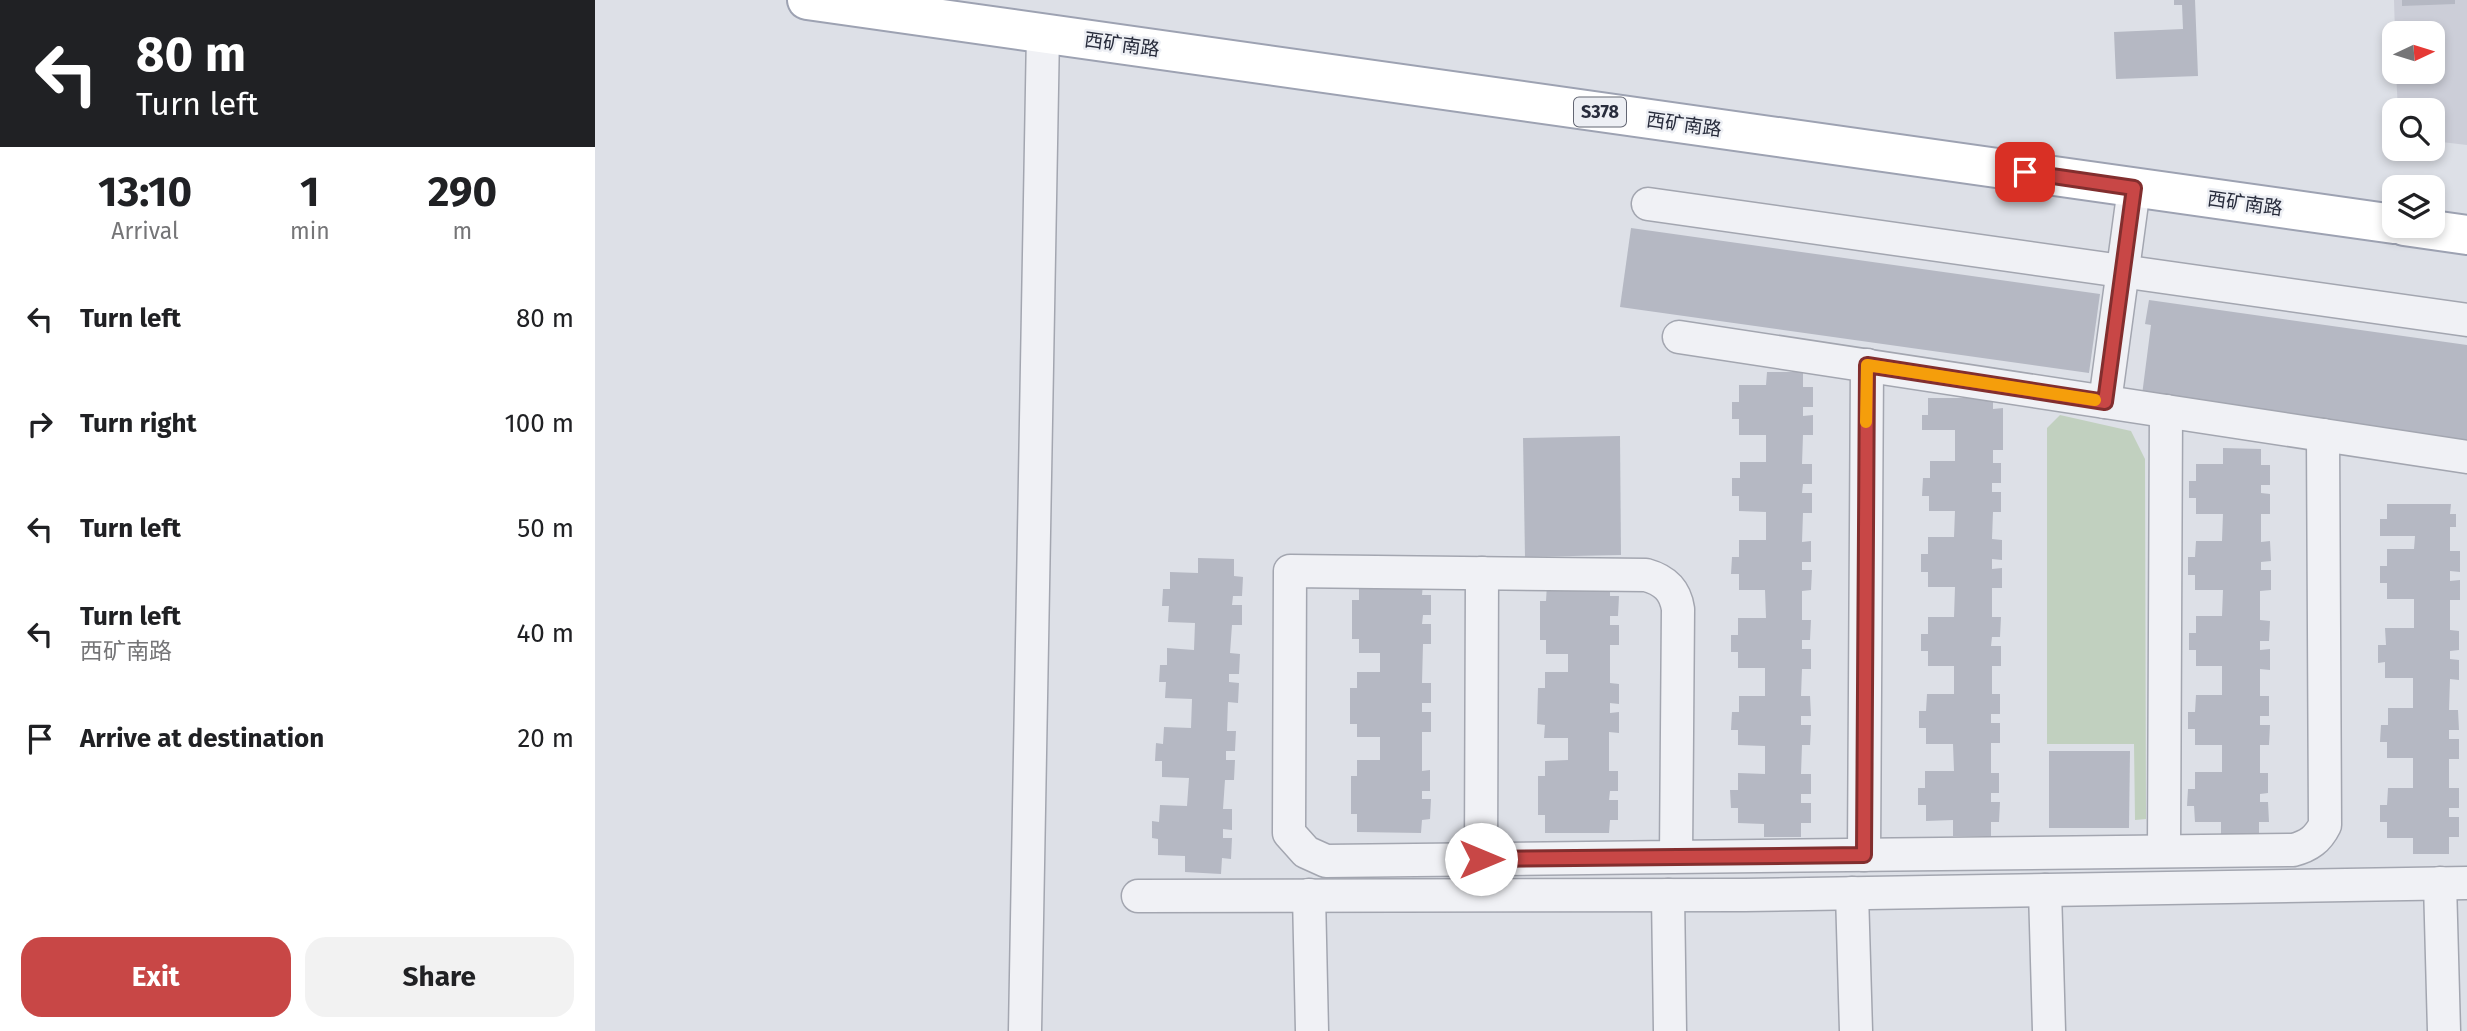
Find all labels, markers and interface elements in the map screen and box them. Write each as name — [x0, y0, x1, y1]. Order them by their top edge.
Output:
north arrow — [2382, 21, 2445, 84]
map controls — [2382, 21, 2445, 238]
text: 80 m — [136, 25, 246, 84]
icon: left — [21, 28, 112, 119]
street label: 西矿南路 — [1083, 28, 1161, 61]
text: Turn left — [136, 85, 258, 123]
road number: S378 — [1574, 98, 1626, 127]
button: search — [2382, 98, 2445, 161]
street label: 西矿南路 — [1645, 108, 1723, 141]
pin — [1995, 142, 2055, 202]
icon: arrive — [2006, 153, 2044, 191]
text: 13:10 — [98, 167, 192, 217]
text: 1 — [300, 167, 320, 217]
text: 290 — [428, 167, 497, 217]
button: layers — [2382, 175, 2445, 238]
street label: 西矿南路 — [2206, 187, 2284, 220]
text: Arrival — [111, 217, 179, 245]
text: min — [290, 217, 330, 245]
text: m — [452, 217, 472, 245]
icon: left — [21, 300, 59, 338]
text: Turn left — [80, 303, 181, 334]
text: 80 m — [516, 303, 574, 334]
icon: right — [21, 405, 59, 443]
text: Turn right — [80, 408, 197, 439]
text: 100 m — [505, 408, 574, 439]
icon: left — [21, 510, 59, 548]
text: Turn left — [80, 513, 181, 544]
text: 50 m — [517, 513, 574, 544]
text: Turn left — [80, 601, 181, 632]
icon: left — [21, 615, 59, 653]
text: 40 m — [516, 618, 574, 649]
text: 西矿南路 — [80, 637, 172, 665]
icon: arrive — [21, 720, 59, 758]
text: Arrive at destination — [80, 723, 324, 754]
text: 20 m — [517, 723, 574, 754]
position arrow — [1444, 822, 1518, 896]
button: Exit — [21, 937, 291, 1017]
button: Share — [305, 937, 574, 1017]

